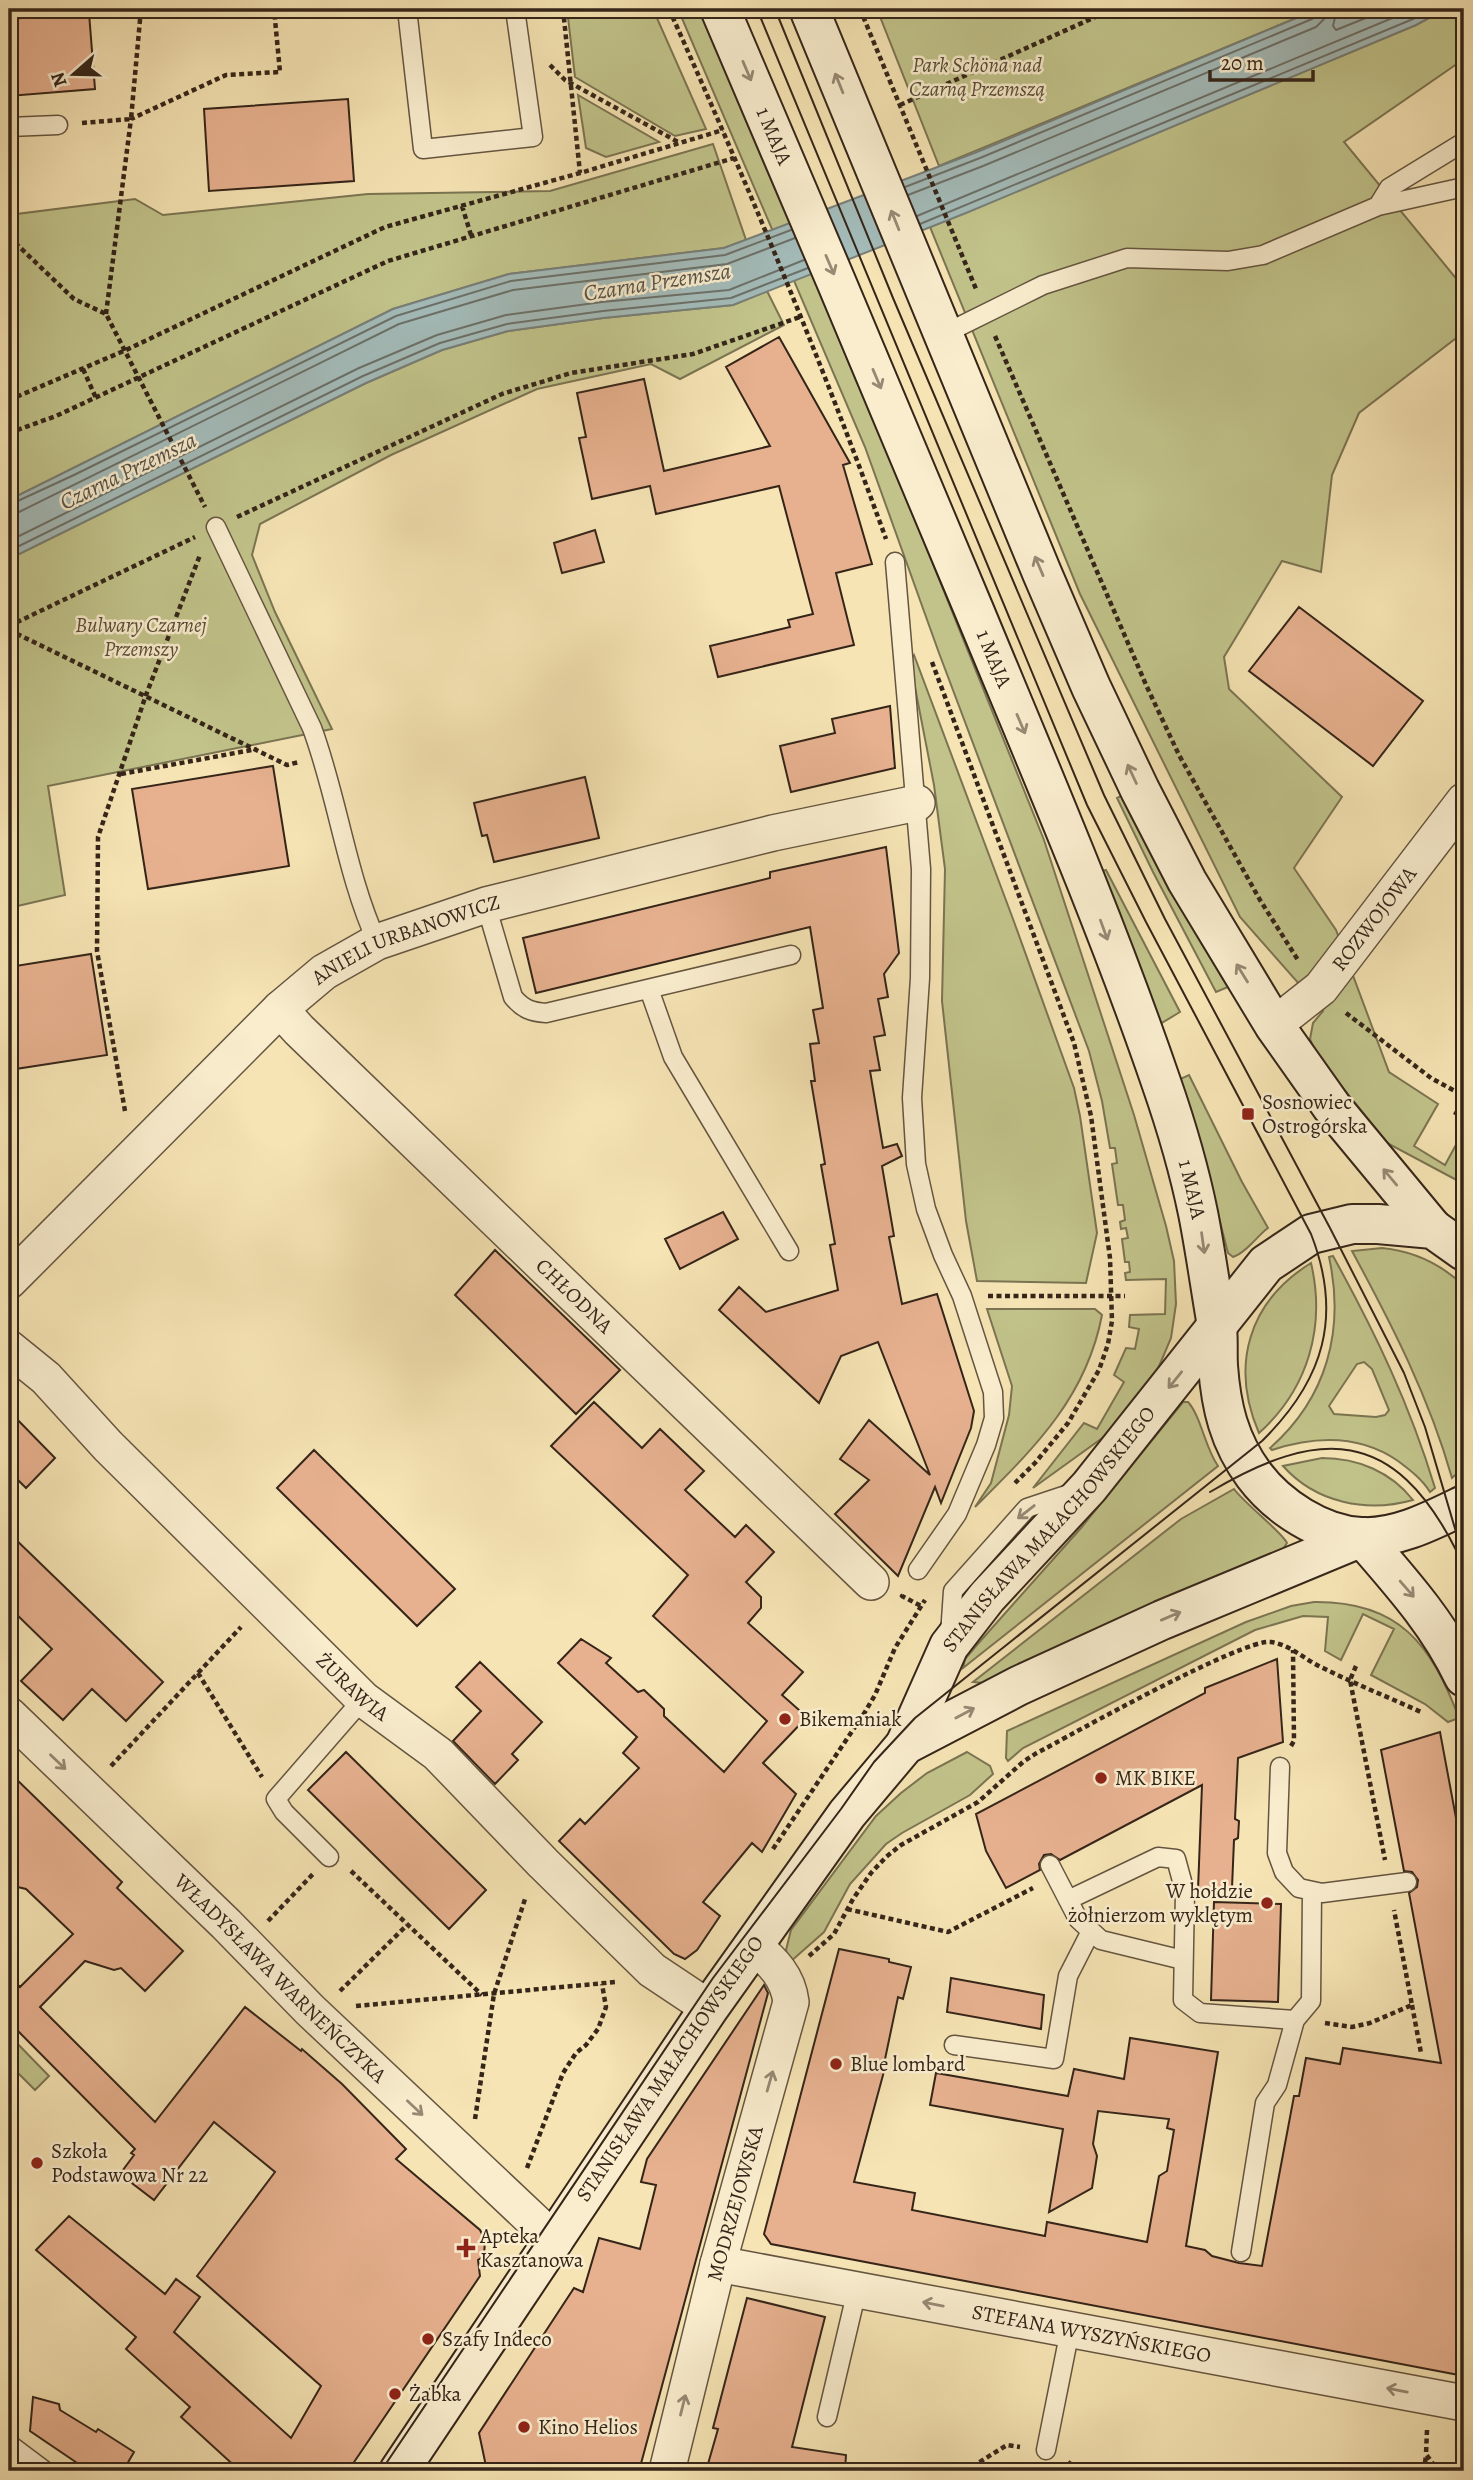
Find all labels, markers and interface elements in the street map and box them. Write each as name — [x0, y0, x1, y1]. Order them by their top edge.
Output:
north arrow — [38, 38, 108, 108]
scale bar — [1210, 38, 1314, 82]
text: 20 m — [1221, 49, 1264, 77]
park label: Park Schöna nad Czarną Przemszą — [909, 51, 1045, 103]
one-way arrow — [741, 60, 754, 82]
text: N — [44, 68, 74, 90]
one-way arrow — [831, 73, 844, 95]
street label: 1 MAJA — [750, 103, 799, 170]
one-way arrow — [887, 210, 900, 232]
one-way arrow — [824, 254, 837, 275]
water label: Czarna Przemsza — [581, 255, 733, 309]
one-way arrow — [872, 367, 885, 389]
water label: Czarna Przemsza — [54, 424, 202, 518]
one-way arrow — [1032, 556, 1045, 578]
park label: Bulwary Czarnej Przemszy — [75, 611, 207, 663]
street label: 1 MAJA — [970, 625, 1019, 692]
one-way arrow — [1016, 713, 1029, 735]
one-way arrow — [1125, 764, 1138, 785]
street label: ROZWOJOWA — [1325, 860, 1423, 977]
street label: ANIELI URBANOWICZ — [304, 888, 503, 992]
one-way arrow — [1099, 918, 1112, 940]
one-way arrow — [1235, 963, 1249, 983]
place label: Sosnowiec Ostrogórska — [1262, 1088, 1368, 1140]
marker: Sosnowiec Ostrogórska — [1240, 1106, 1256, 1122]
street label: 1 MAJA — [1172, 1156, 1213, 1222]
one-way arrow — [1382, 1168, 1397, 1186]
one-way arrow — [1196, 1231, 1209, 1254]
street label: CHŁODNA — [530, 1252, 620, 1340]
one-way arrow — [1167, 1370, 1182, 1388]
street label: STANISŁAWA MAŁACHOWSKIEGO — [935, 1400, 1162, 1658]
one-way arrow — [1017, 1504, 1036, 1519]
one-way arrow — [1399, 1579, 1415, 1597]
one-way arrow — [1159, 1609, 1181, 1622]
street label: ŻURAWIA — [310, 1646, 395, 1728]
place label: Bikemaniak — [799, 1705, 902, 1733]
one-way arrow — [954, 1706, 975, 1719]
marker: Bikemaniak — [777, 1711, 793, 1727]
one-way arrow — [49, 1754, 66, 1771]
place label: MK BIKE — [1115, 1764, 1196, 1792]
marker: MK BIKE — [1093, 1770, 1109, 1786]
street label: WŁADYSŁAWA WARNEŃCZYKA — [167, 1867, 393, 2089]
place label: W hołdzie żołnierzom wyklętym — [1068, 1877, 1253, 1929]
marker: W hołdzie żołnierzom wyklętym — [1259, 1895, 1275, 1911]
street label: STANISŁAWA MAŁACHOWSKIEGO — [569, 1930, 770, 2207]
place label: Blue lombard — [850, 2050, 966, 2078]
marker: Blue lombard — [828, 2056, 844, 2072]
one-way arrow — [764, 2070, 777, 2092]
one-way arrow — [406, 2100, 423, 2117]
street label: MODRZEJOWSKA — [700, 2122, 770, 2284]
place label: Szkoła Podstawowa Nr 22 — [51, 2137, 208, 2189]
marker: Szkoła Podstawowa Nr 22 — [29, 2155, 45, 2171]
place label: Apteka Kasztanowa — [479, 2222, 584, 2274]
marker: Apteka Kasztanowa — [458, 2240, 474, 2256]
one-way arrow — [922, 2297, 945, 2310]
street label: STEFANA WYSZYŃSKIEGO — [970, 2298, 1213, 2370]
place label: Szafy Indeco — [442, 2325, 552, 2353]
marker: Szafy Indeco — [420, 2331, 436, 2347]
place label: Żabka — [409, 2380, 461, 2408]
one-way arrow — [1386, 2383, 1409, 2397]
marker: Żabka — [387, 2386, 403, 2402]
one-way arrow — [677, 2394, 690, 2417]
place label: Kino Helios — [538, 2413, 638, 2441]
marker: Kino Helios — [516, 2419, 532, 2435]

